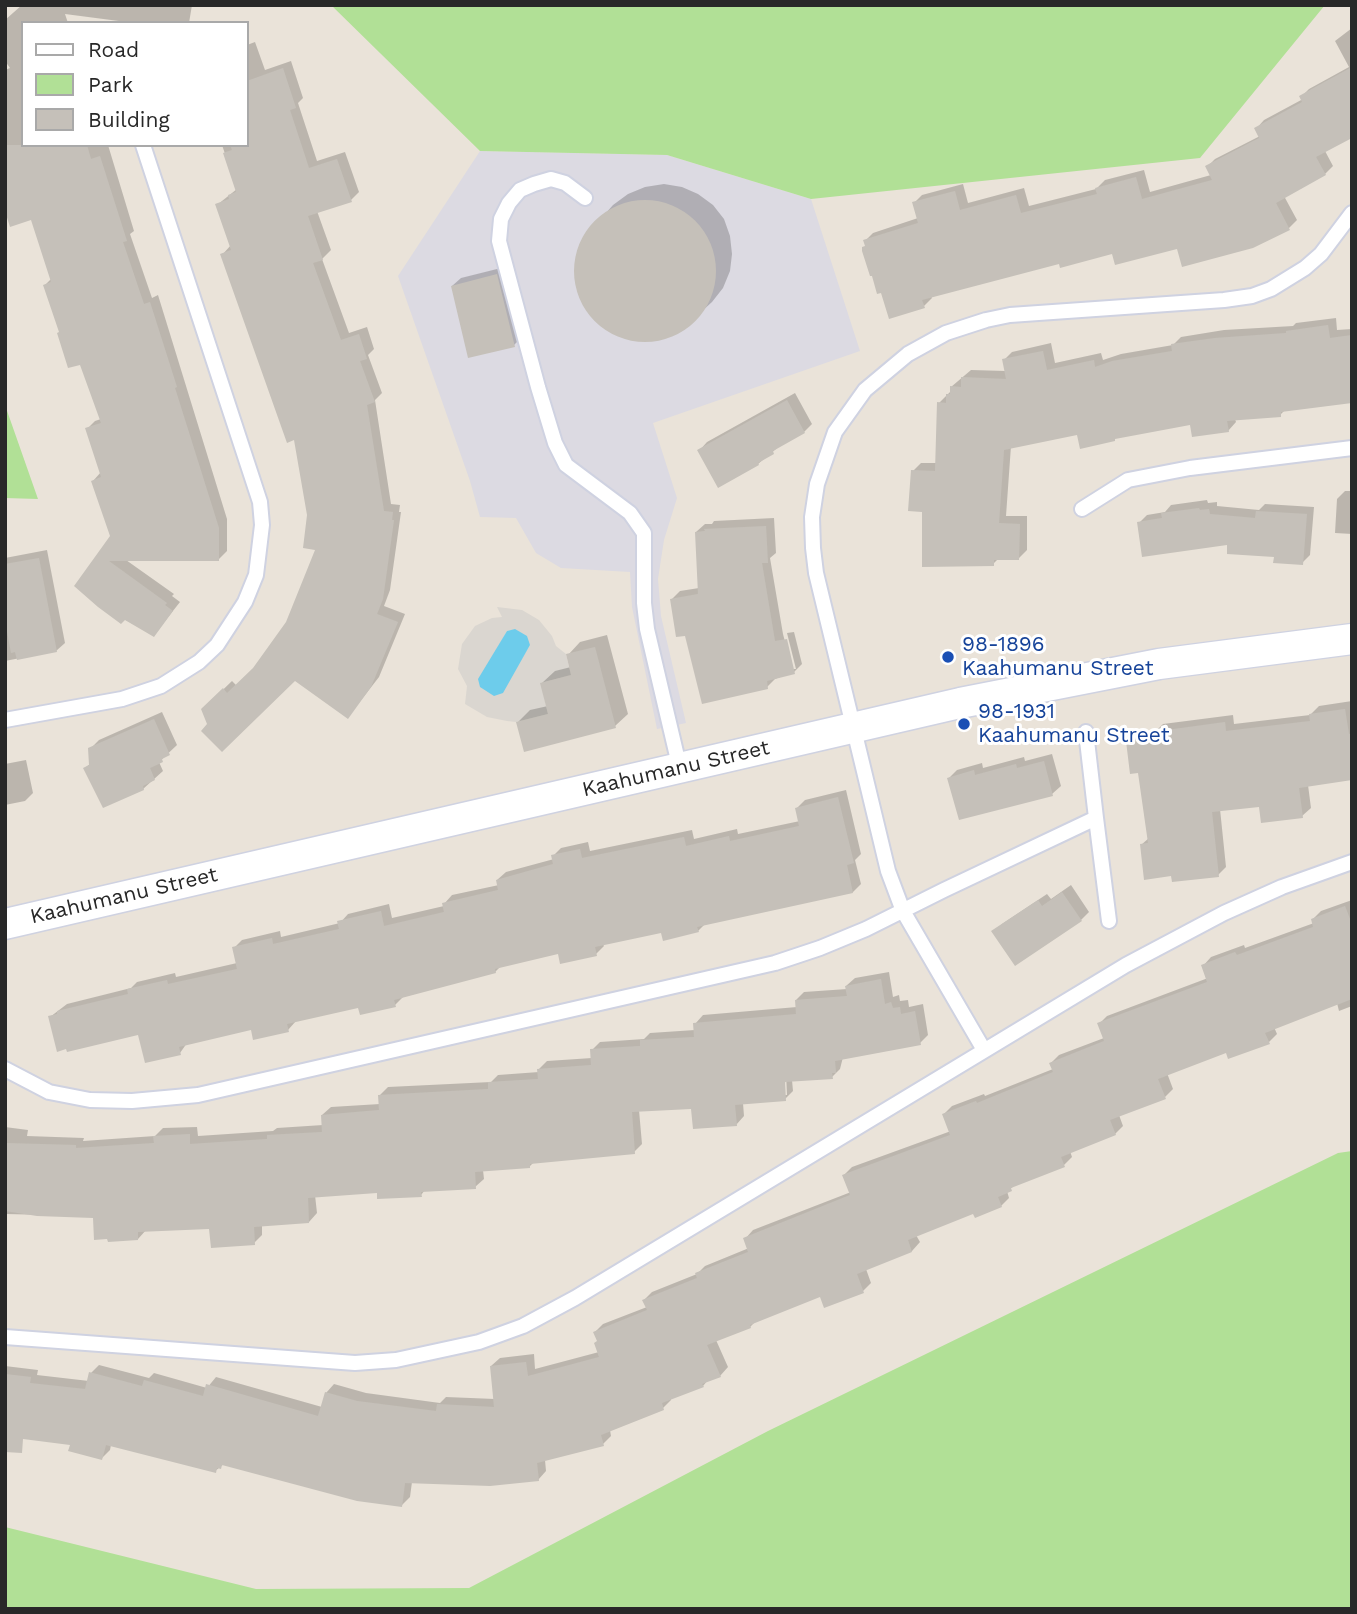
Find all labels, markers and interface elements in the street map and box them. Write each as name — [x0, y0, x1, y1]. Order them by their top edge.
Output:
legend — [21, 21, 248, 147]
text: Road — [88, 37, 139, 62]
text: Park — [88, 72, 133, 97]
text: Building — [88, 107, 170, 132]
place label: 98-1896 Kaahumanu Street — [962, 632, 1153, 682]
marker: 98-1896 Kaahumanu Street — [940, 649, 956, 665]
place label: 98-1931 Kaahumanu Street — [978, 699, 1169, 749]
marker: 98-1931 Kaahumanu Street — [956, 716, 972, 732]
street label: Kaahumanu Street — [580, 735, 772, 803]
street label: Kaahumanu Street — [28, 862, 220, 930]

